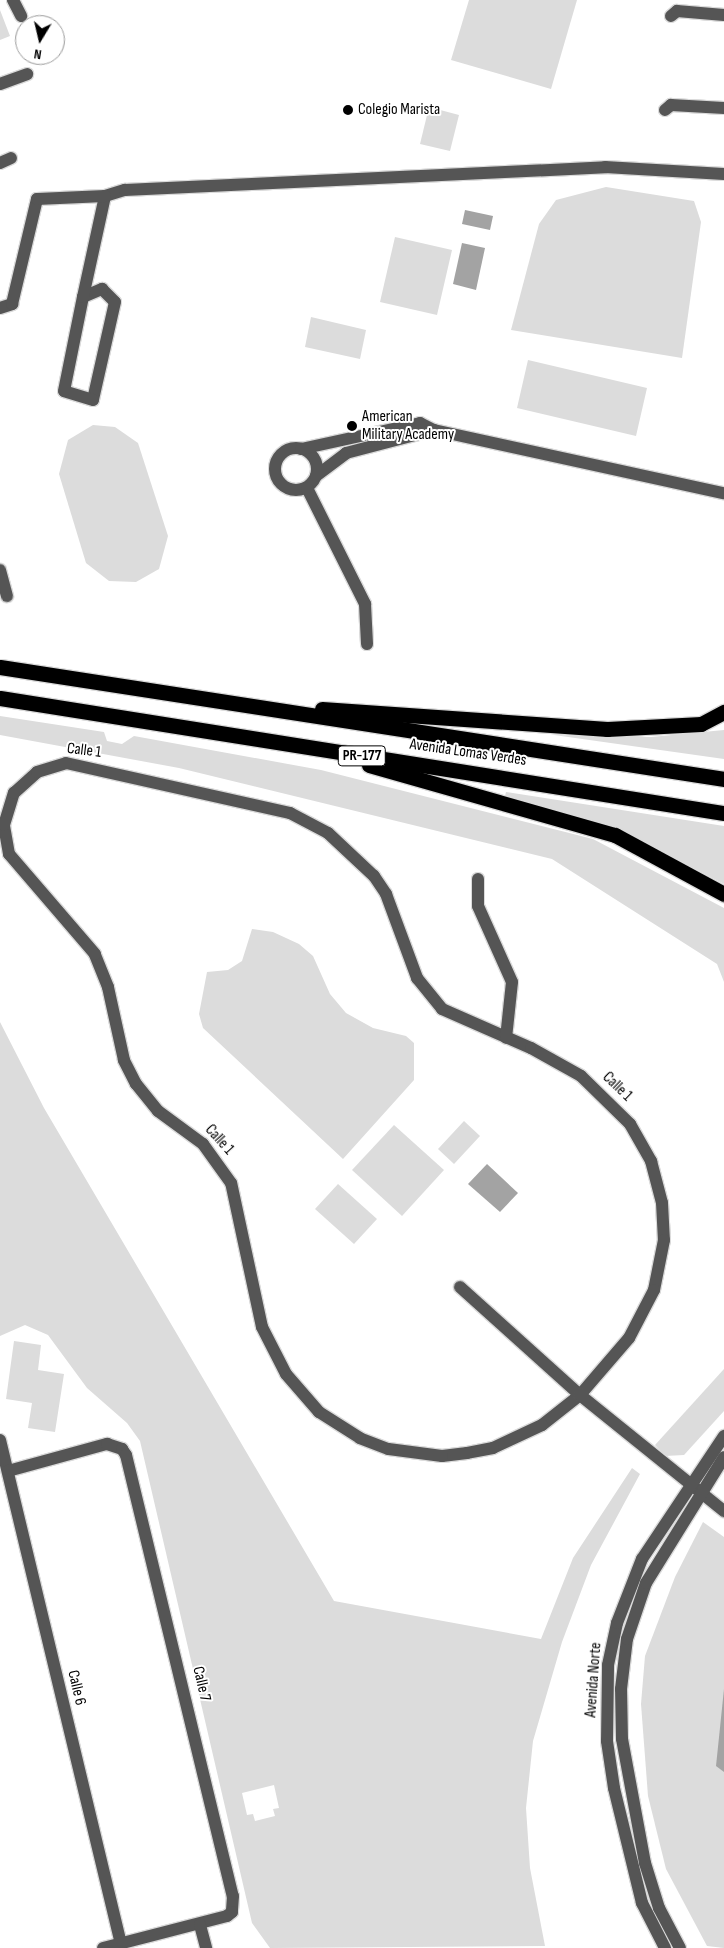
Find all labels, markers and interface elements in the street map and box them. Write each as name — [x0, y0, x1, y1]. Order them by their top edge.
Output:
north arrow — [15, 15, 65, 65]
text: N — [33, 45, 43, 63]
place label: Colegio Marista — [358, 100, 440, 120]
marker: Colegio Marista — [342, 104, 354, 116]
place label: American Military Academy — [362, 407, 454, 445]
marker: American Military Academy — [346, 420, 358, 432]
street label: Avenida Lomas Verdes — [408, 735, 528, 771]
street label: Calle 1 — [66, 739, 102, 763]
road number: PR-177 — [337, 744, 387, 768]
street label: Calle 1 — [598, 1068, 636, 1106]
street label: Calle 1 — [200, 1121, 238, 1159]
street label: Avenida Norte — [582, 1642, 606, 1718]
street label: Calle 7 — [188, 1665, 214, 1703]
street label: Calle 6 — [63, 1669, 89, 1707]

